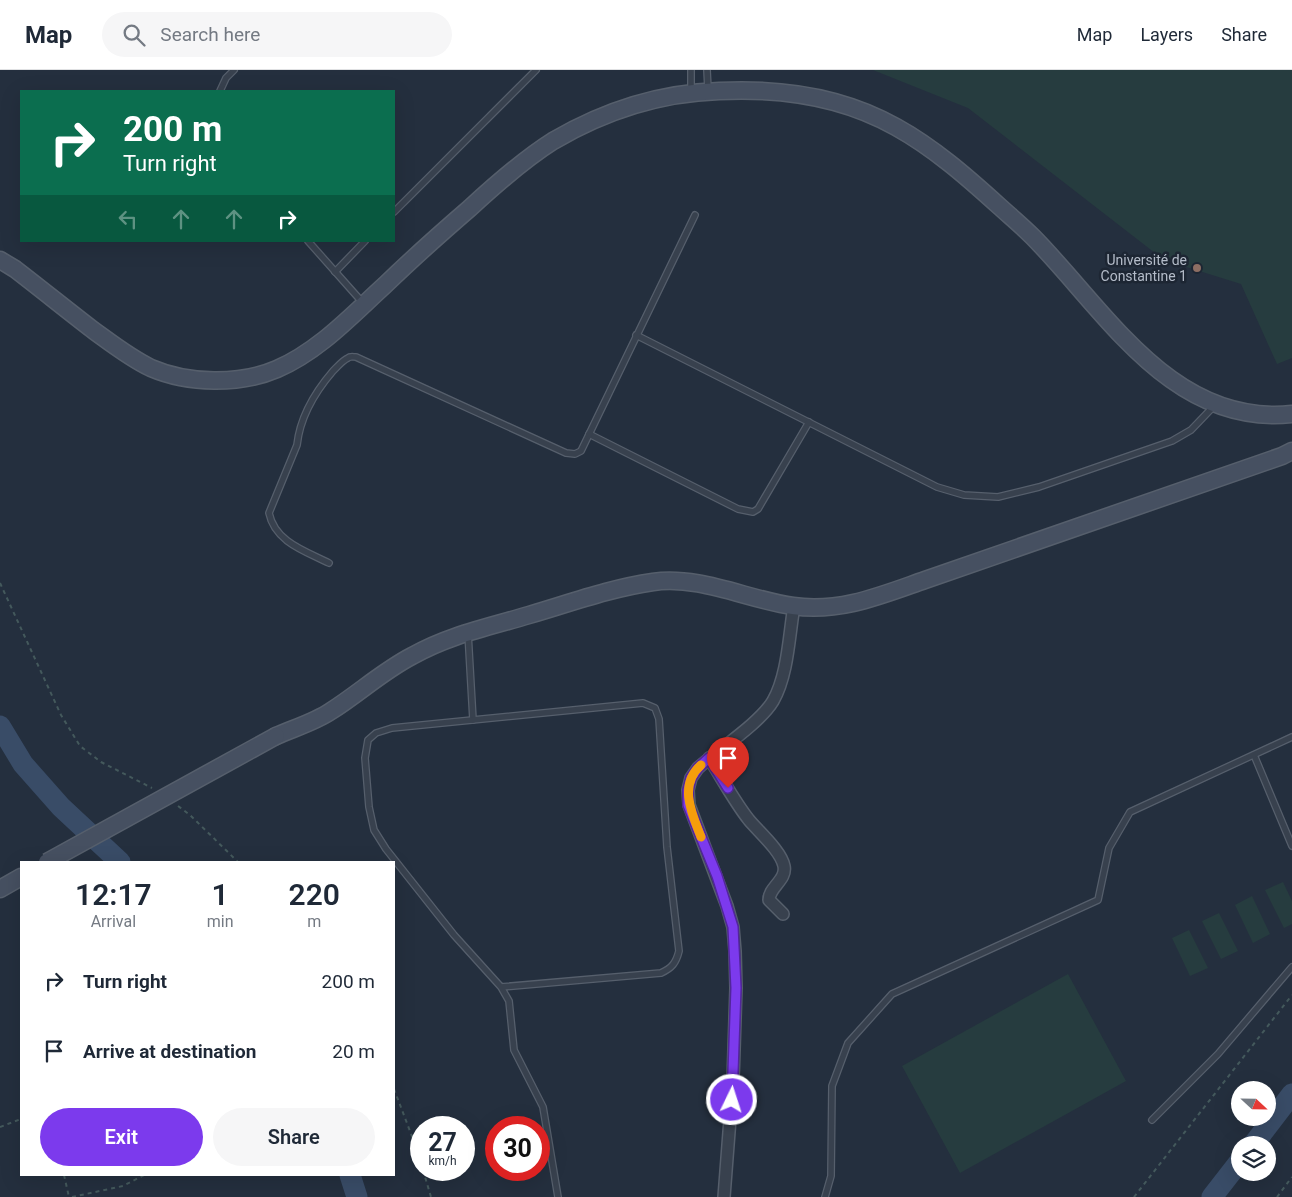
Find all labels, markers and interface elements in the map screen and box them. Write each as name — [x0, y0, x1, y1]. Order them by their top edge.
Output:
search box — [102, 12, 452, 57]
text: Map — [25, 21, 72, 49]
icon: search — [120, 21, 148, 49]
text: Search here — [160, 23, 260, 46]
text: Map — [1077, 24, 1112, 45]
text: Layers — [1140, 24, 1193, 45]
text: Share — [1221, 24, 1267, 45]
text: 200 m — [123, 109, 222, 150]
icon: right — [40, 110, 105, 175]
text: Turn right — [123, 151, 217, 176]
icon: left — [114, 205, 142, 233]
icon: ahead — [167, 205, 195, 233]
icon: ahead — [220, 205, 248, 233]
icon: right — [273, 205, 301, 233]
place label: Université de Constantine 1 — [1101, 252, 1187, 284]
marker: Université de Constantine 1 — [1191, 262, 1203, 274]
pin — [707, 737, 749, 788]
icon: arrive — [714, 744, 742, 772]
text: 12:17 — [75, 877, 152, 912]
text: 1 — [212, 877, 229, 912]
text: 220 — [289, 877, 340, 912]
text: Arrival — [91, 912, 136, 931]
text: min — [207, 912, 234, 931]
text: m — [307, 912, 321, 931]
icon: right — [40, 967, 68, 995]
text: Turn right — [83, 970, 167, 993]
text: 200 m — [322, 970, 375, 993]
icon: arrive — [40, 1037, 68, 1065]
text: Arrive at destination — [83, 1040, 256, 1063]
text: 20 m — [332, 1040, 375, 1063]
position arrow — [705, 1073, 757, 1125]
north arrow — [1231, 1081, 1276, 1126]
map controls — [1231, 1081, 1276, 1181]
button: Exit — [40, 1108, 203, 1166]
button: Share — [213, 1108, 375, 1166]
speed limit sign: 30 — [485, 1116, 550, 1181]
text: 27 — [428, 1128, 457, 1157]
button: layers — [1231, 1136, 1276, 1181]
text: km/h — [428, 1154, 457, 1168]

